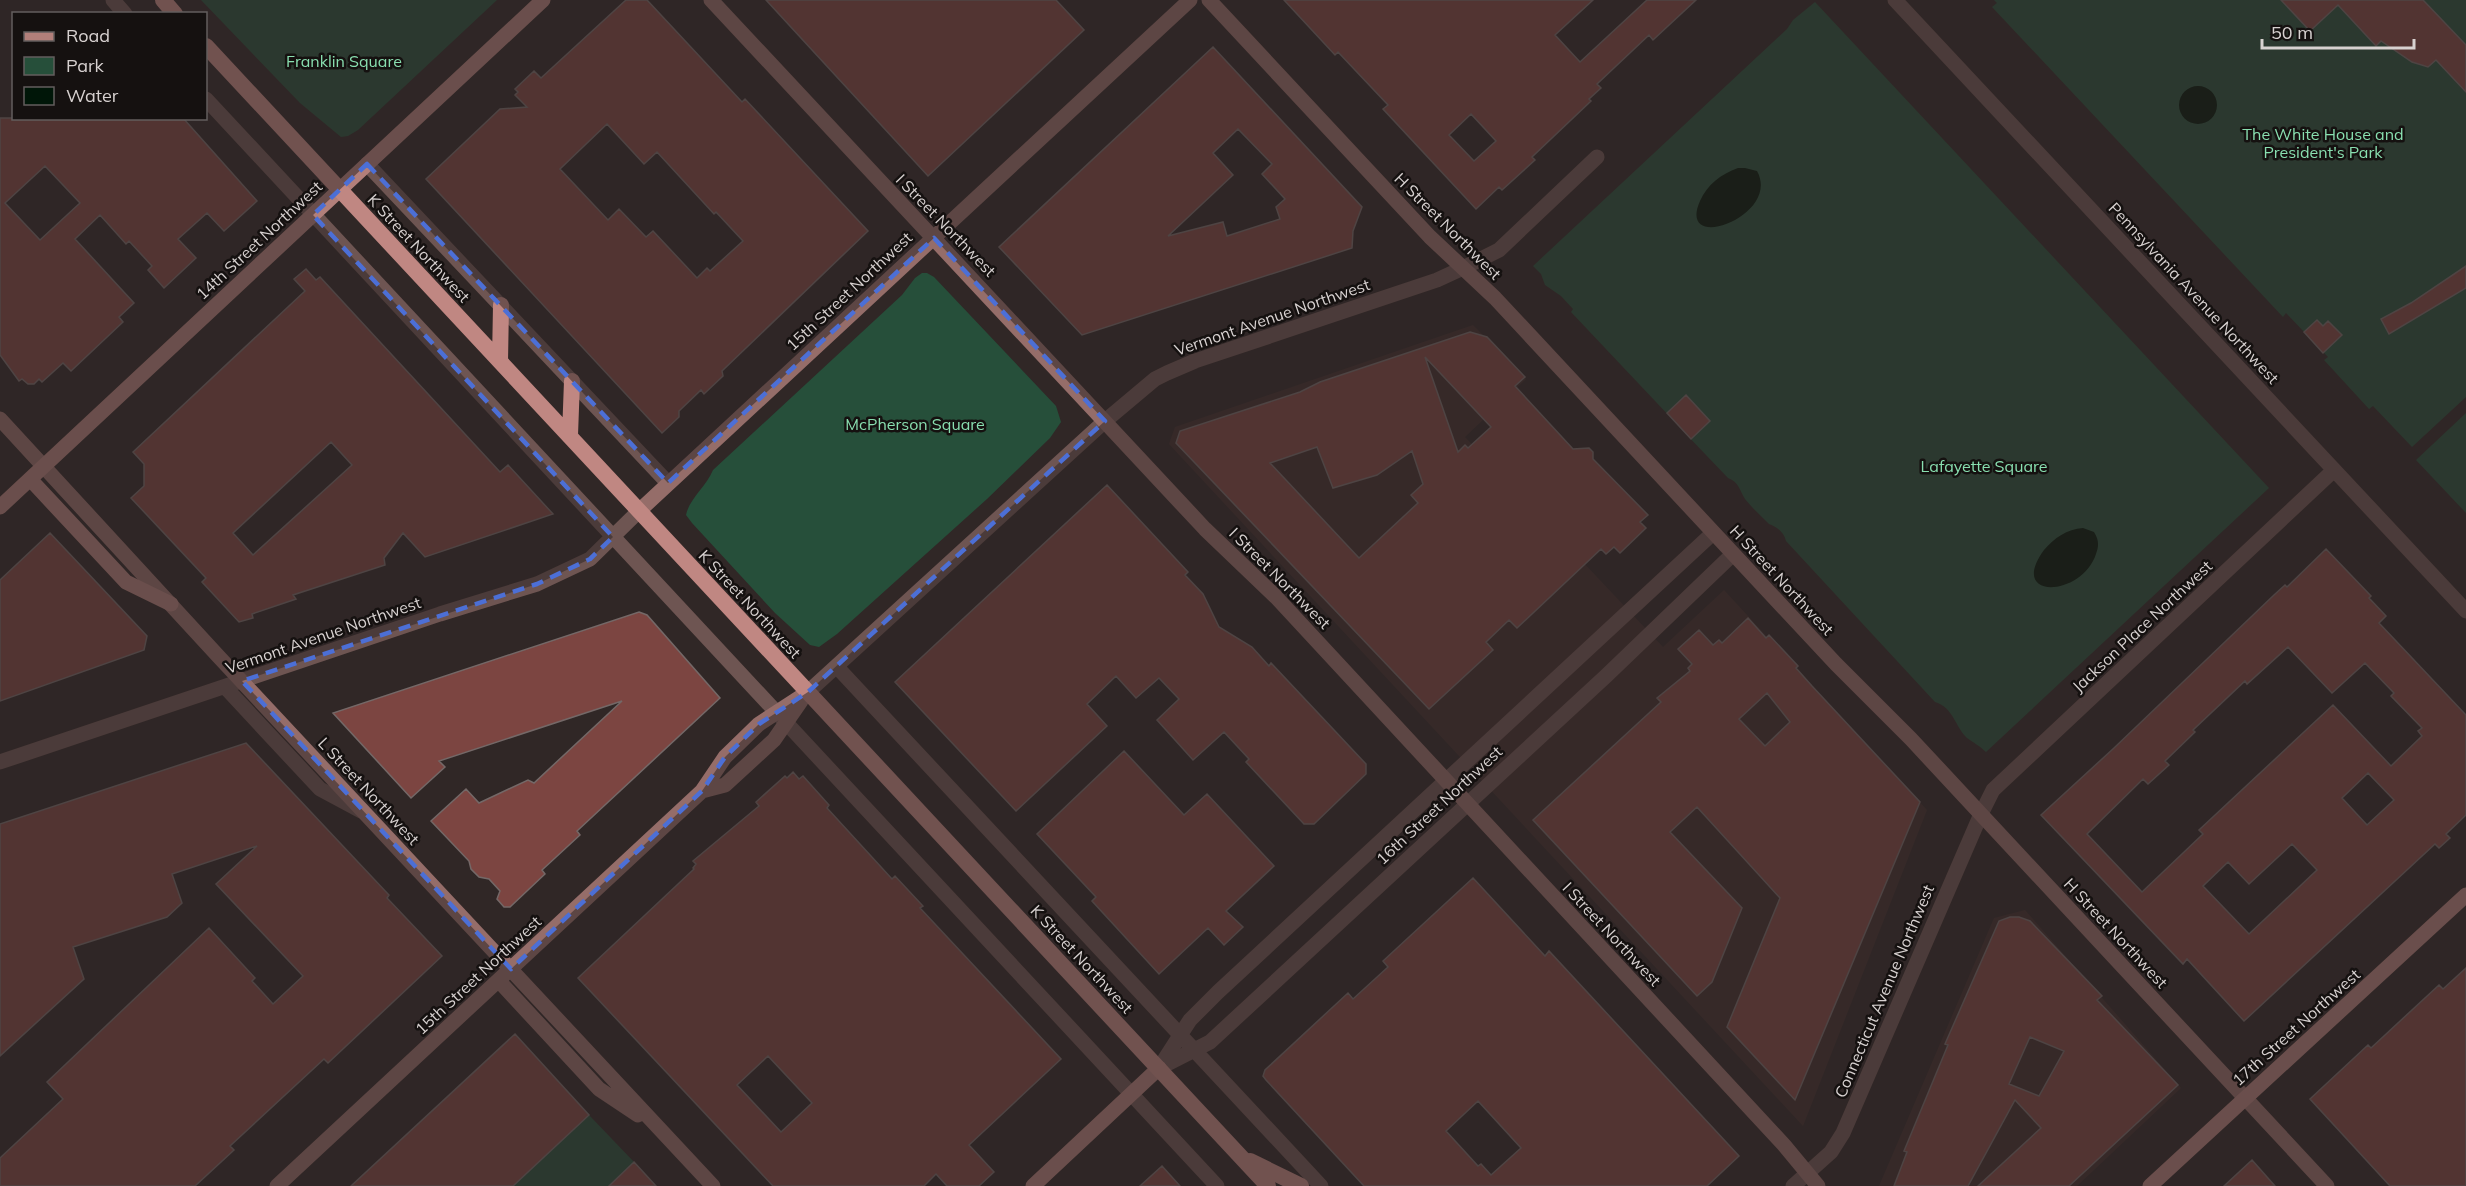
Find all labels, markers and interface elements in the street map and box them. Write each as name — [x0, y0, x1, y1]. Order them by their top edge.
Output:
legend — [12, 12, 207, 120]
scale bar — [2262, 12, 2414, 50]
text: 50 m — [2271, 21, 2313, 44]
text: Road — [66, 24, 110, 47]
park label: Franklin Square — [286, 51, 402, 71]
text: Park — [66, 54, 105, 77]
text: Water — [66, 84, 119, 107]
park label: The White House and President's Park — [2242, 124, 2404, 162]
street label: H Street Northwest — [1390, 168, 1506, 284]
street label: I Street Northwest — [892, 170, 1000, 281]
street label: 14th Street Northwest — [192, 176, 326, 304]
street label: K Street Northwest — [364, 190, 475, 307]
street label: Pennsylvania Avenue Northwest — [2105, 198, 2284, 388]
street label: 15th Street Northwest — [782, 227, 916, 355]
street label: Vermont Avenue Northwest — [1172, 274, 1373, 360]
park label: McPherson Square — [845, 414, 985, 434]
park label: Lafayette Square — [1921, 456, 2047, 476]
street label: H Street Northwest — [1726, 521, 1838, 639]
street label: I Street Northwest — [1225, 523, 1335, 633]
street label: K Street Northwest — [695, 546, 806, 663]
street label: Jackson Place Northwest — [2068, 556, 2216, 696]
street label: Vermont Avenue Northwest — [223, 592, 424, 678]
street label: L Street Northwest — [314, 733, 424, 849]
street label: 16th Street Northwest — [1372, 741, 1506, 869]
street label: H Street Northwest — [2060, 874, 2172, 992]
street label: I Street Northwest — [1559, 878, 1666, 990]
street label: Connecticut Avenue Northwest — [1830, 881, 1938, 1100]
street label: K Street Northwest — [1027, 901, 1138, 1018]
street label: 15th Street Northwest — [411, 911, 545, 1039]
street label: 17th Street Northwest — [2228, 964, 2364, 1090]

